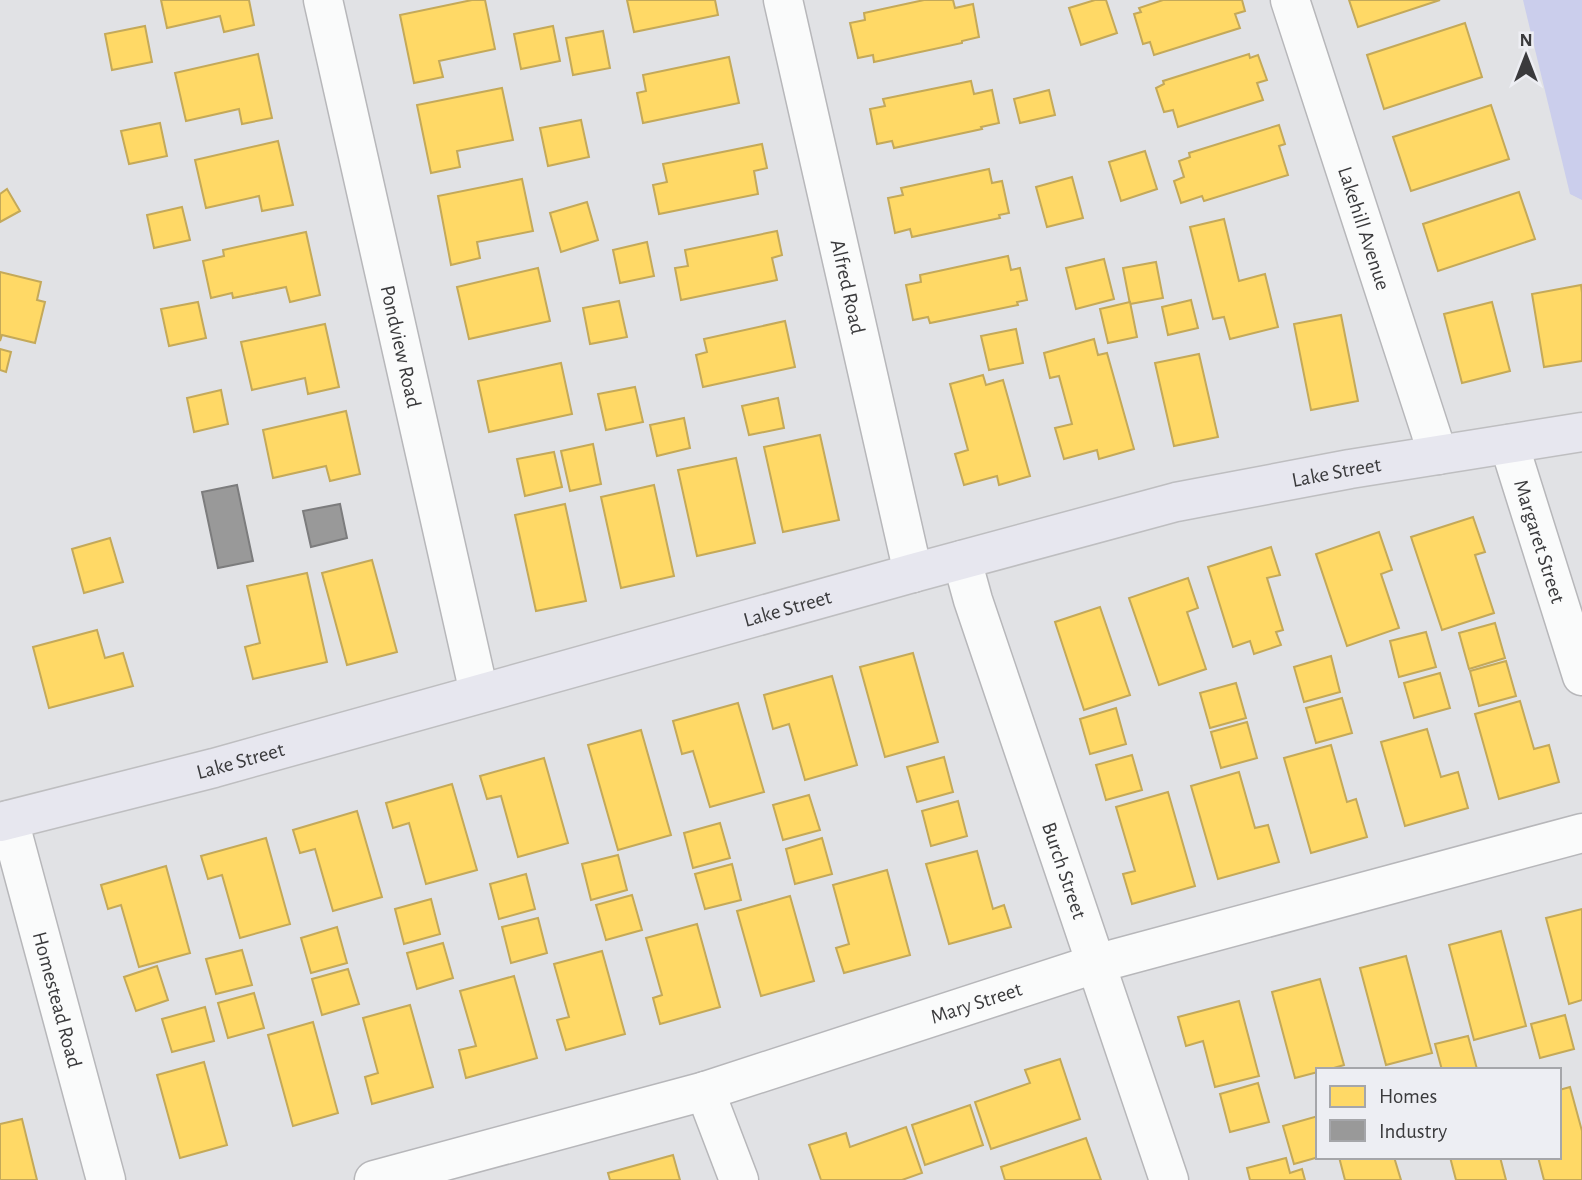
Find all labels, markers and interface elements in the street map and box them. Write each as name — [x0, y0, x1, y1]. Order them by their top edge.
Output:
north arrow — [1491, 21, 1561, 91]
text: N — [1519, 31, 1533, 50]
street label: Lakehill Avenue — [1334, 164, 1394, 293]
street label: Alfred Road — [827, 237, 869, 336]
street label: Pondview Road — [377, 283, 425, 410]
street label: Lake Street — [1290, 454, 1383, 490]
street label: Margaret Street — [1510, 477, 1569, 606]
street label: Lake Street — [741, 586, 834, 630]
street label: Lake Street — [194, 738, 287, 783]
street label: Burch Street — [1038, 820, 1091, 922]
street label: Homestead Road — [29, 929, 86, 1070]
street label: Mary Street — [928, 978, 1025, 1027]
legend — [1316, 1068, 1561, 1159]
text: Homes — [1379, 1086, 1437, 1107]
text: Industry — [1379, 1121, 1447, 1142]

